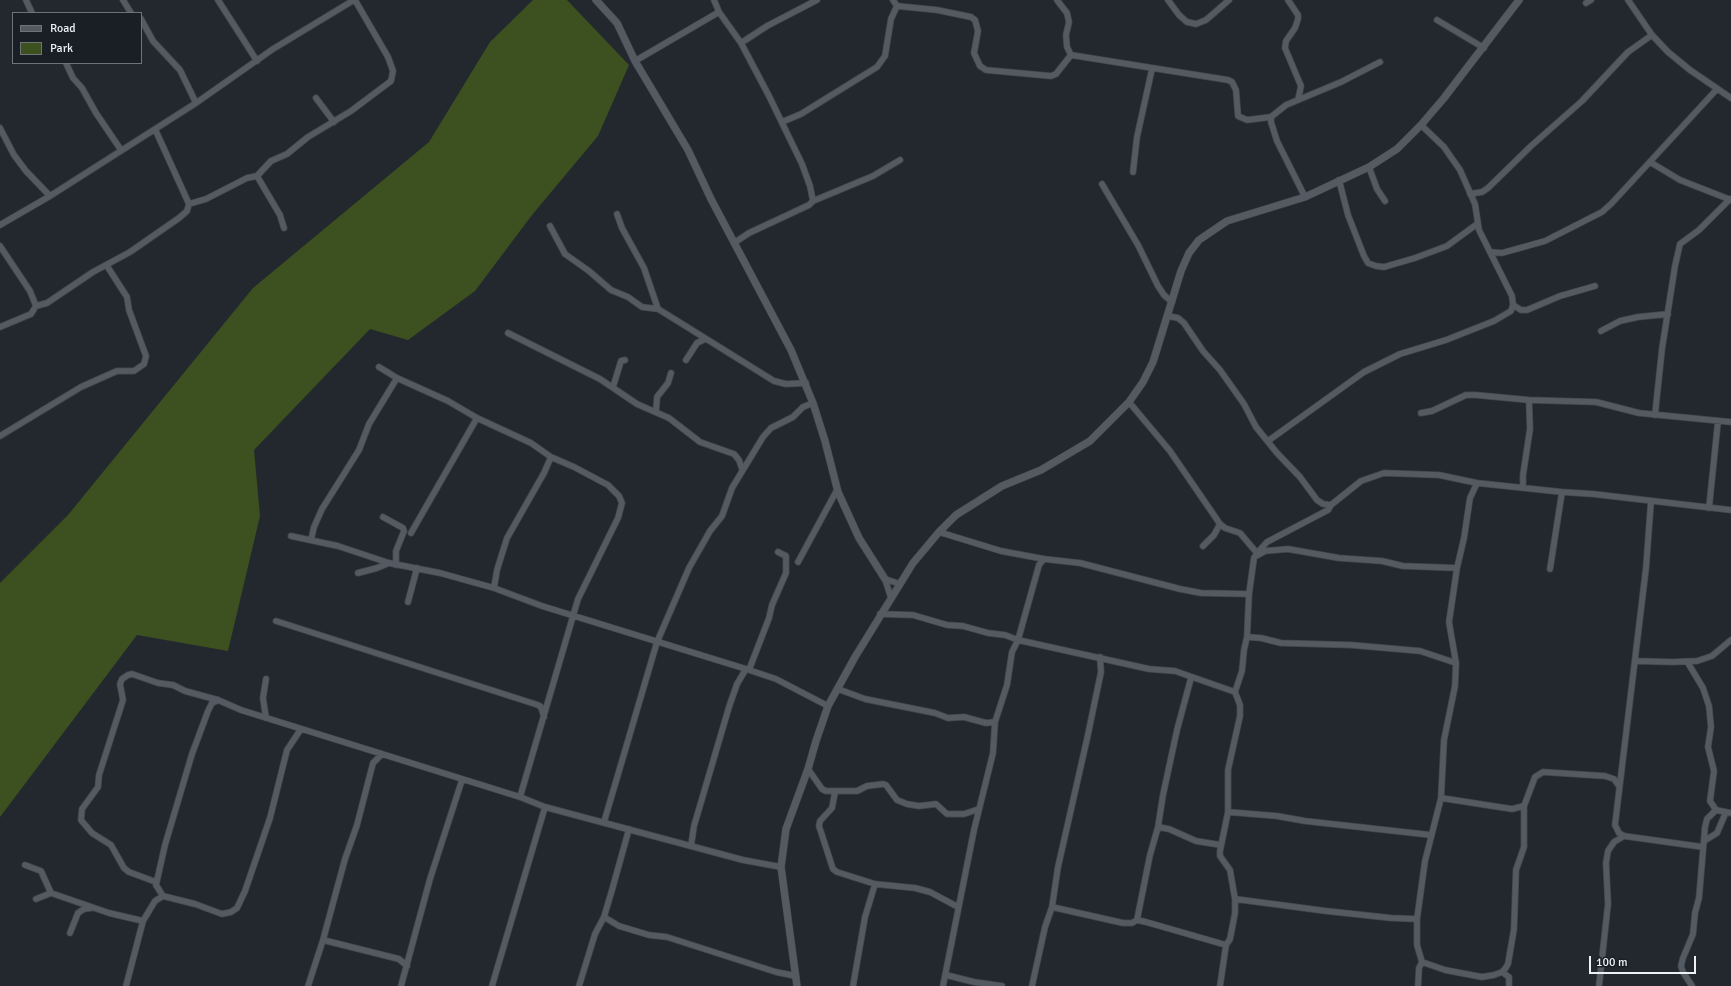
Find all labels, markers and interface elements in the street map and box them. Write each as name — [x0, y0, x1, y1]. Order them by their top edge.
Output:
legend — [12, 12, 142, 64]
text: Road — [50, 21, 76, 36]
text: Park — [50, 41, 73, 56]
scale bar — [1591, 948, 1698, 974]
text: 100 m — [1596, 955, 1628, 970]

